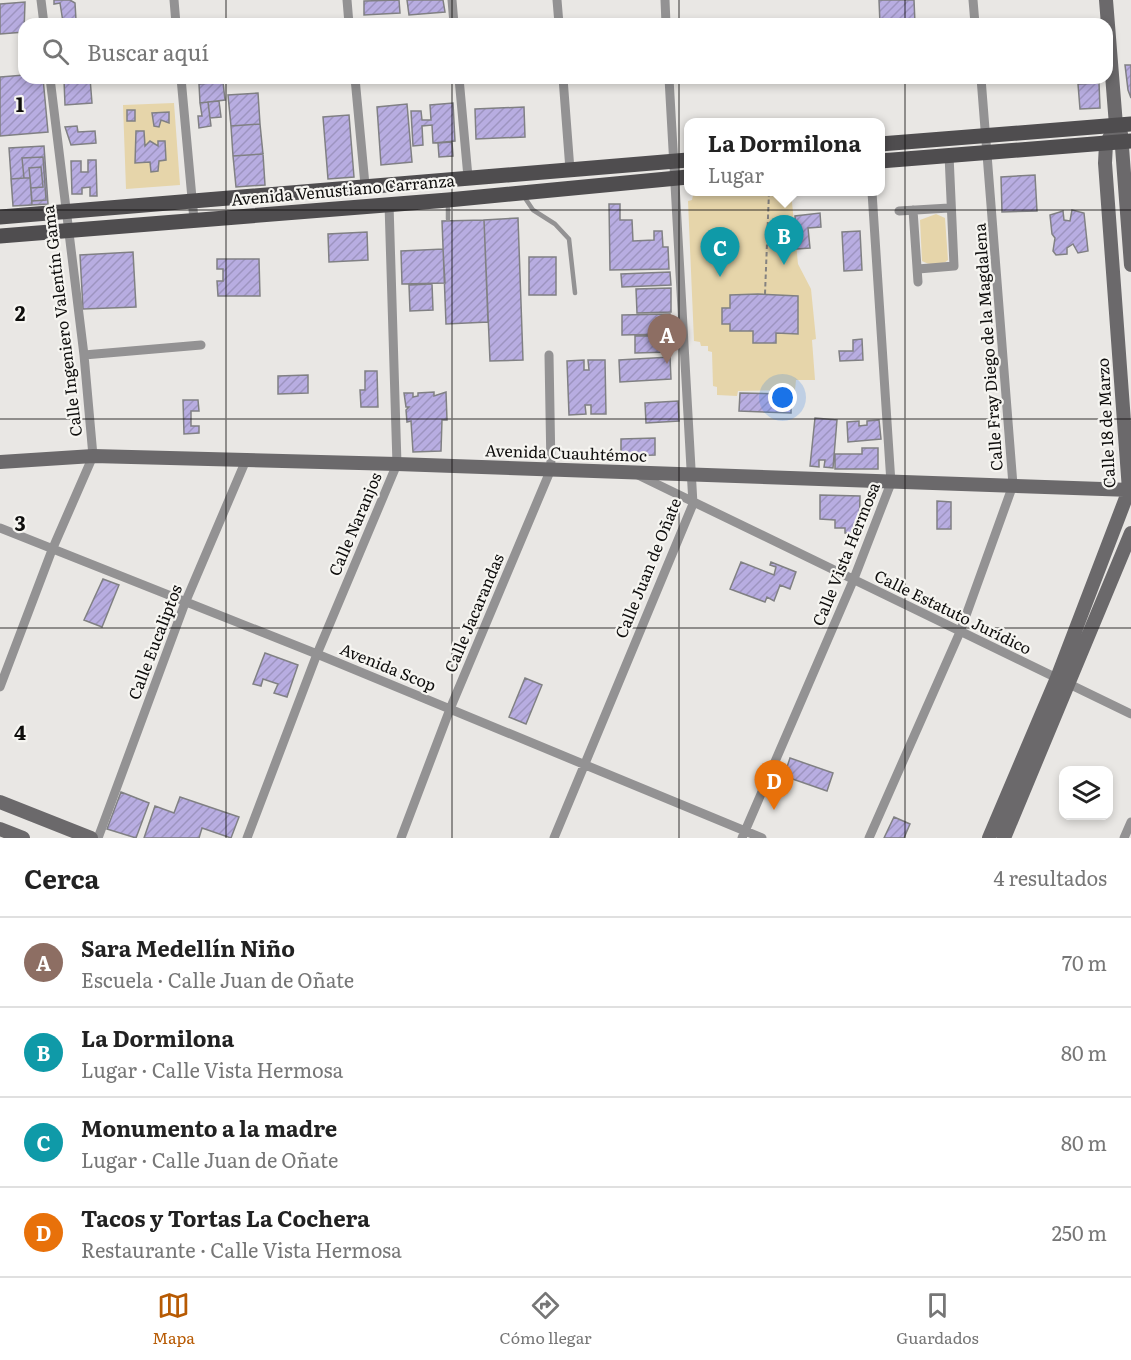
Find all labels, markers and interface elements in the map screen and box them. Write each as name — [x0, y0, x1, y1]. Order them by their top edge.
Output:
search box — [18, 18, 1113, 84]
icon: search — [39, 35, 72, 68]
text: Buscar aquí — [87, 35, 209, 68]
text: 1 — [16, 88, 24, 118]
popup — [684, 118, 885, 196]
text: La Dormilona — [708, 126, 861, 159]
text: Lugar — [708, 159, 764, 189]
street label: Avenida Venustiano Carranza — [230, 167, 456, 211]
street label: Calle Ingeniero Valentín Gama — [35, 204, 87, 438]
pin: B — [764, 216, 804, 265]
street label: Calle Fray Diego de la Magdalena — [966, 222, 1008, 472]
pin: C — [700, 228, 740, 277]
text: 2 — [15, 297, 26, 327]
pin: A — [648, 314, 686, 364]
street label: Calle 18 de Marzo — [1090, 357, 1120, 489]
your location — [768, 383, 797, 412]
street label: Avenida Cuauhtémoc — [485, 437, 647, 467]
street label: Calle Naranjos — [321, 468, 387, 579]
street label: Calle Vista Hermosa — [805, 478, 885, 629]
street label: Calle Juan de Oñate — [608, 494, 686, 641]
text: 3 — [14, 507, 26, 537]
street label: Calle Jacarandas — [437, 549, 509, 676]
street label: Calle Estatuto Jurídico — [871, 563, 1036, 660]
street label: Calle Eucaliptos — [121, 581, 187, 703]
street label: Avenida Scop — [337, 636, 440, 696]
text: 4 — [14, 716, 26, 746]
pin: D — [754, 760, 794, 810]
map controls — [1059, 766, 1113, 820]
button: layers — [1059, 766, 1113, 820]
text: Cerca — [24, 858, 100, 897]
text: 4 resultados — [993, 862, 1107, 892]
text: Sara Medellín Niño — [81, 931, 295, 964]
text: A — [36, 947, 51, 977]
text: 70 m — [1062, 947, 1107, 977]
text: Escuela · Calle Juan de Oñate — [81, 964, 354, 994]
text: La Dormilona — [81, 1021, 234, 1054]
text: B — [37, 1037, 50, 1067]
text: 80 m — [1061, 1037, 1107, 1067]
text: Lugar · Calle Vista Hermosa — [81, 1054, 343, 1084]
text: Monumento a la madre — [81, 1111, 337, 1144]
text: C — [36, 1127, 51, 1157]
text: 80 m — [1061, 1127, 1107, 1157]
text: Lugar · Calle Juan de Oñate — [81, 1144, 338, 1174]
text: Tacos y Tortas La Cochera — [81, 1201, 370, 1234]
text: D — [36, 1217, 51, 1247]
text: 250 m — [1052, 1217, 1107, 1247]
text: Restaurante · Calle Vista Hermosa — [81, 1234, 402, 1264]
tab: Mapa — [152, 1289, 195, 1349]
tab: Cómo llegar — [500, 1289, 592, 1349]
tab: Guardados — [896, 1289, 979, 1349]

